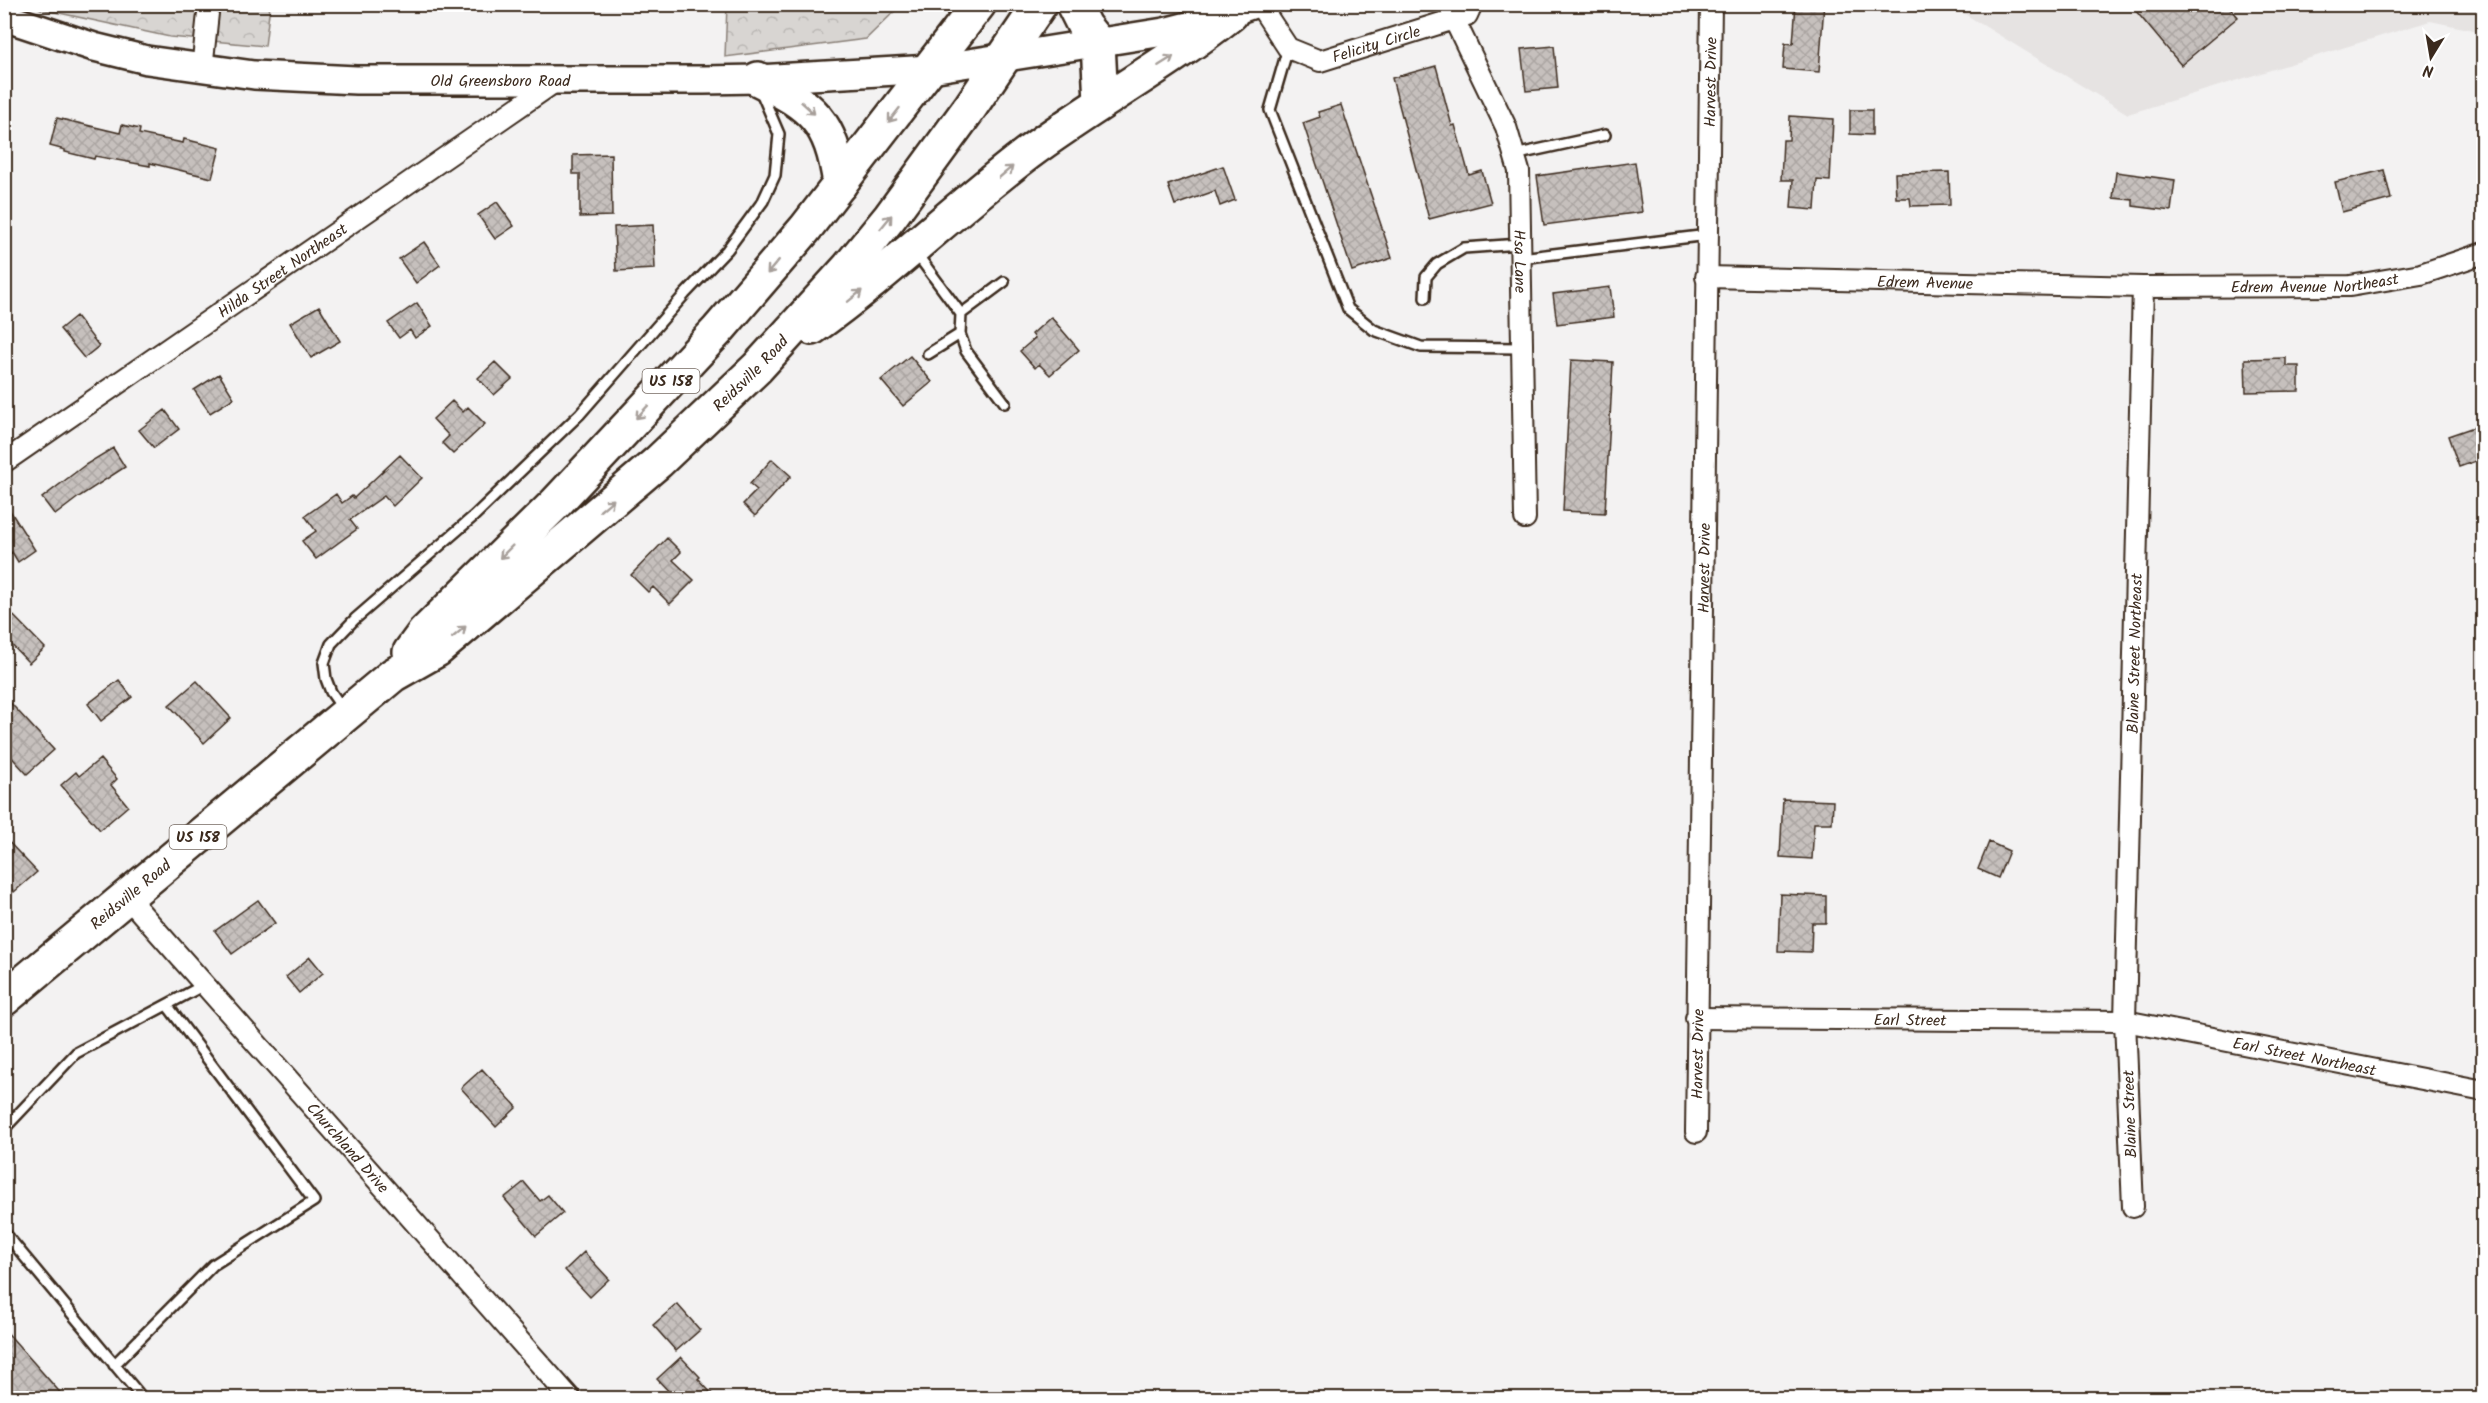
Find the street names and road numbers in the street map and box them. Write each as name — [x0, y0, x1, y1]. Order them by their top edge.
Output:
street label: Felicity Circle — [1329, 19, 1424, 70]
street label: Harvest Drive — [1698, 37, 1725, 127]
street label: Old Greensboro Road — [431, 69, 571, 94]
street label: Hilda Street Northeast — [213, 217, 354, 325]
street label: Hsa Lane — [1506, 229, 1532, 293]
street label: Edrem Avenue Northeast — [2231, 267, 2402, 301]
street label: Edrem Avenue — [1877, 270, 1973, 297]
street label: Reidsville Road — [707, 329, 796, 418]
road number: US 158 — [642, 369, 700, 393]
street label: Harvest Drive — [1692, 523, 1718, 613]
street label: Blaine Street Northeast — [2121, 572, 2150, 734]
road number: US 158 — [170, 825, 226, 849]
street label: Reidsville Road — [85, 853, 178, 937]
street label: Earl Street — [1873, 1008, 1947, 1034]
street label: Harvest Drive — [1685, 1009, 1712, 1099]
street label: Earl Street Northeast — [2231, 1031, 2379, 1084]
street label: Blaine Street — [2116, 1069, 2145, 1158]
street label: Churchland Drive — [300, 1097, 394, 1199]

